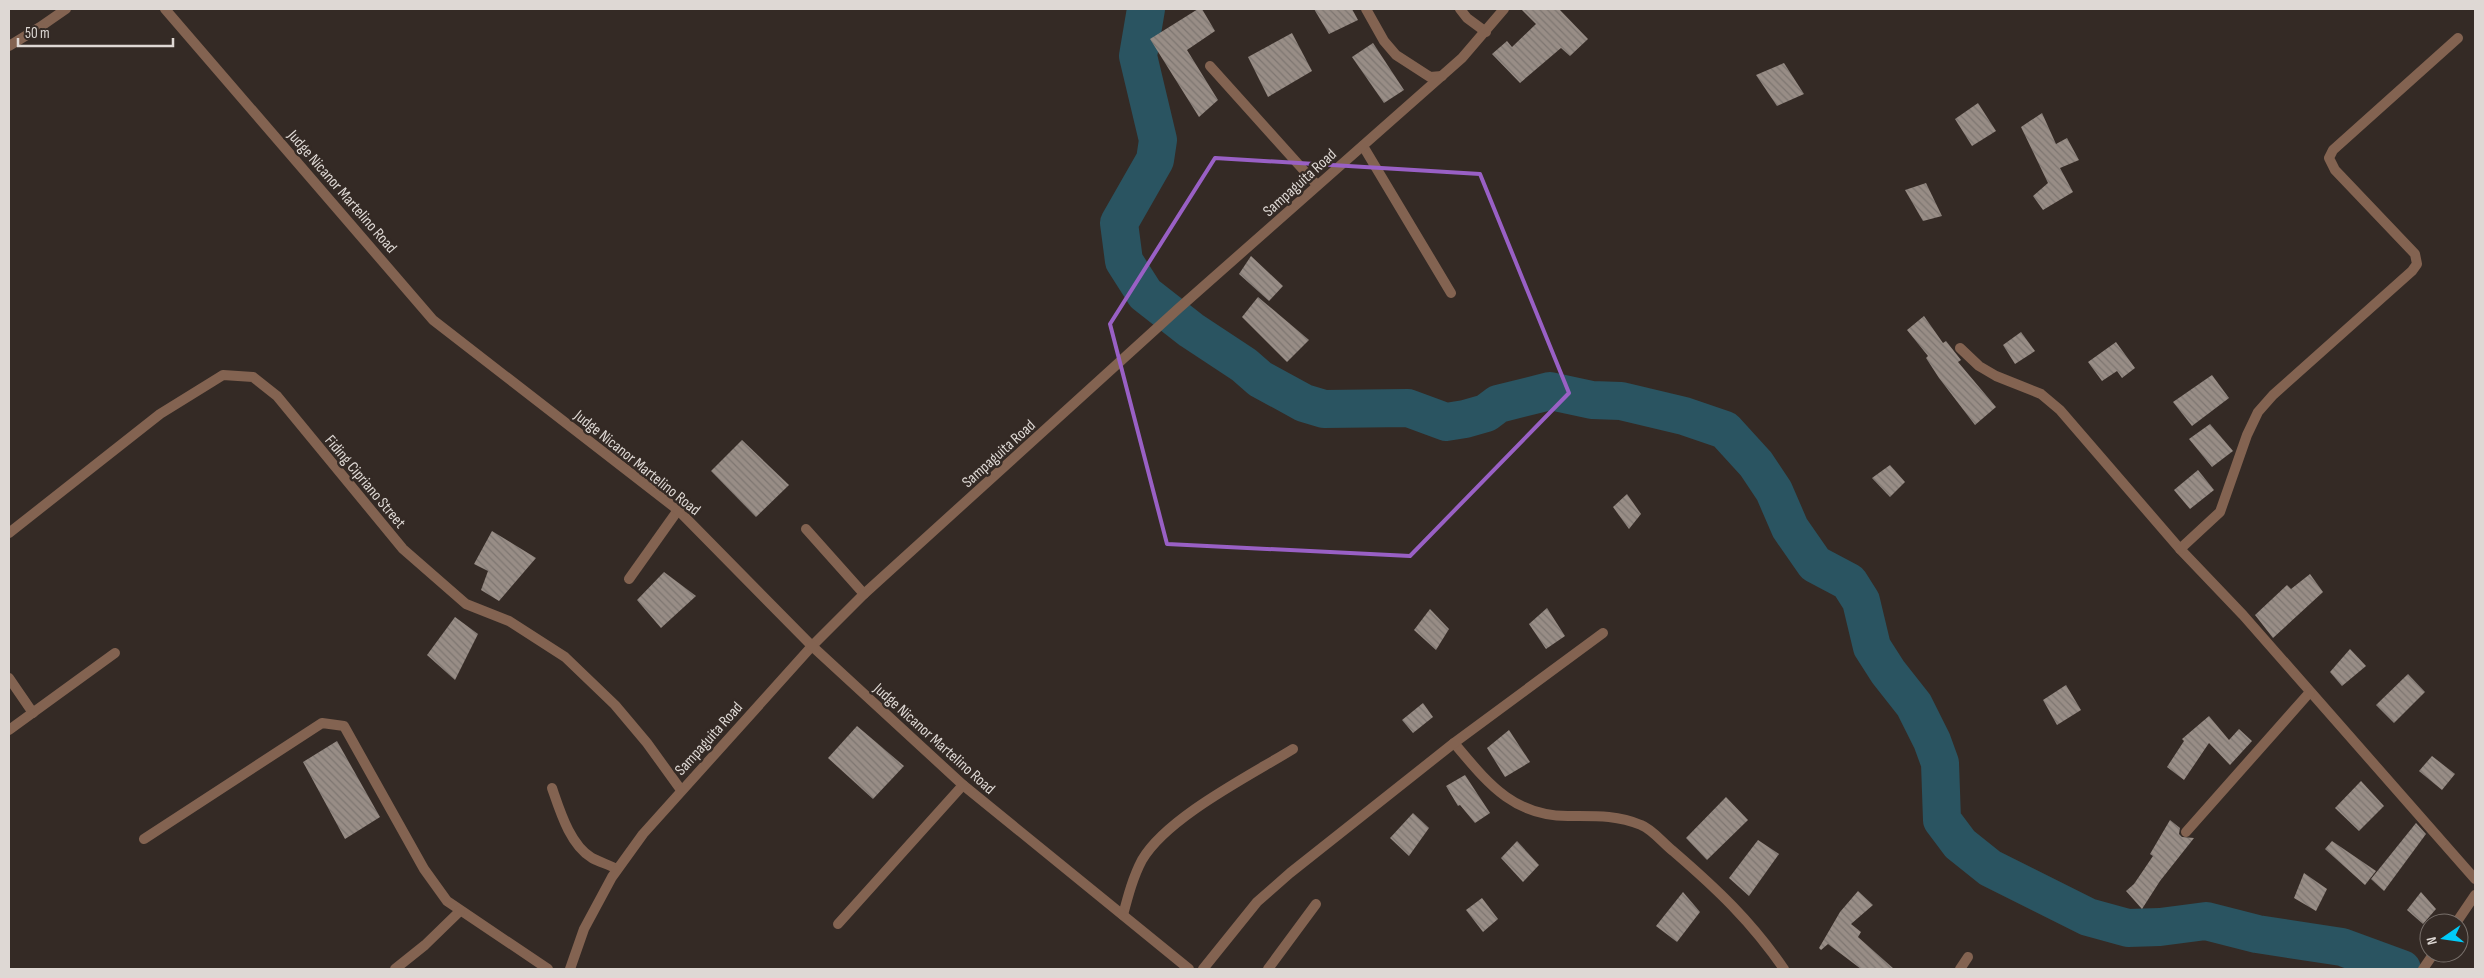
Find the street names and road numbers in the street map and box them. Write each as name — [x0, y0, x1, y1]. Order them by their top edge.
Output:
street label: Judge Nicanor Martelino Road — [283, 126, 400, 257]
street label: Sampaguita Road — [1259, 145, 1341, 221]
street label: Judge Nicanor Martelino Road — [569, 406, 704, 520]
street label: Sampaguita Road — [958, 416, 1040, 492]
street label: Fiding Cipriano Street — [320, 432, 409, 532]
street label: Judge Nicanor Martelino Road — [869, 679, 999, 799]
street label: Sampaguita Road — [671, 698, 747, 780]

